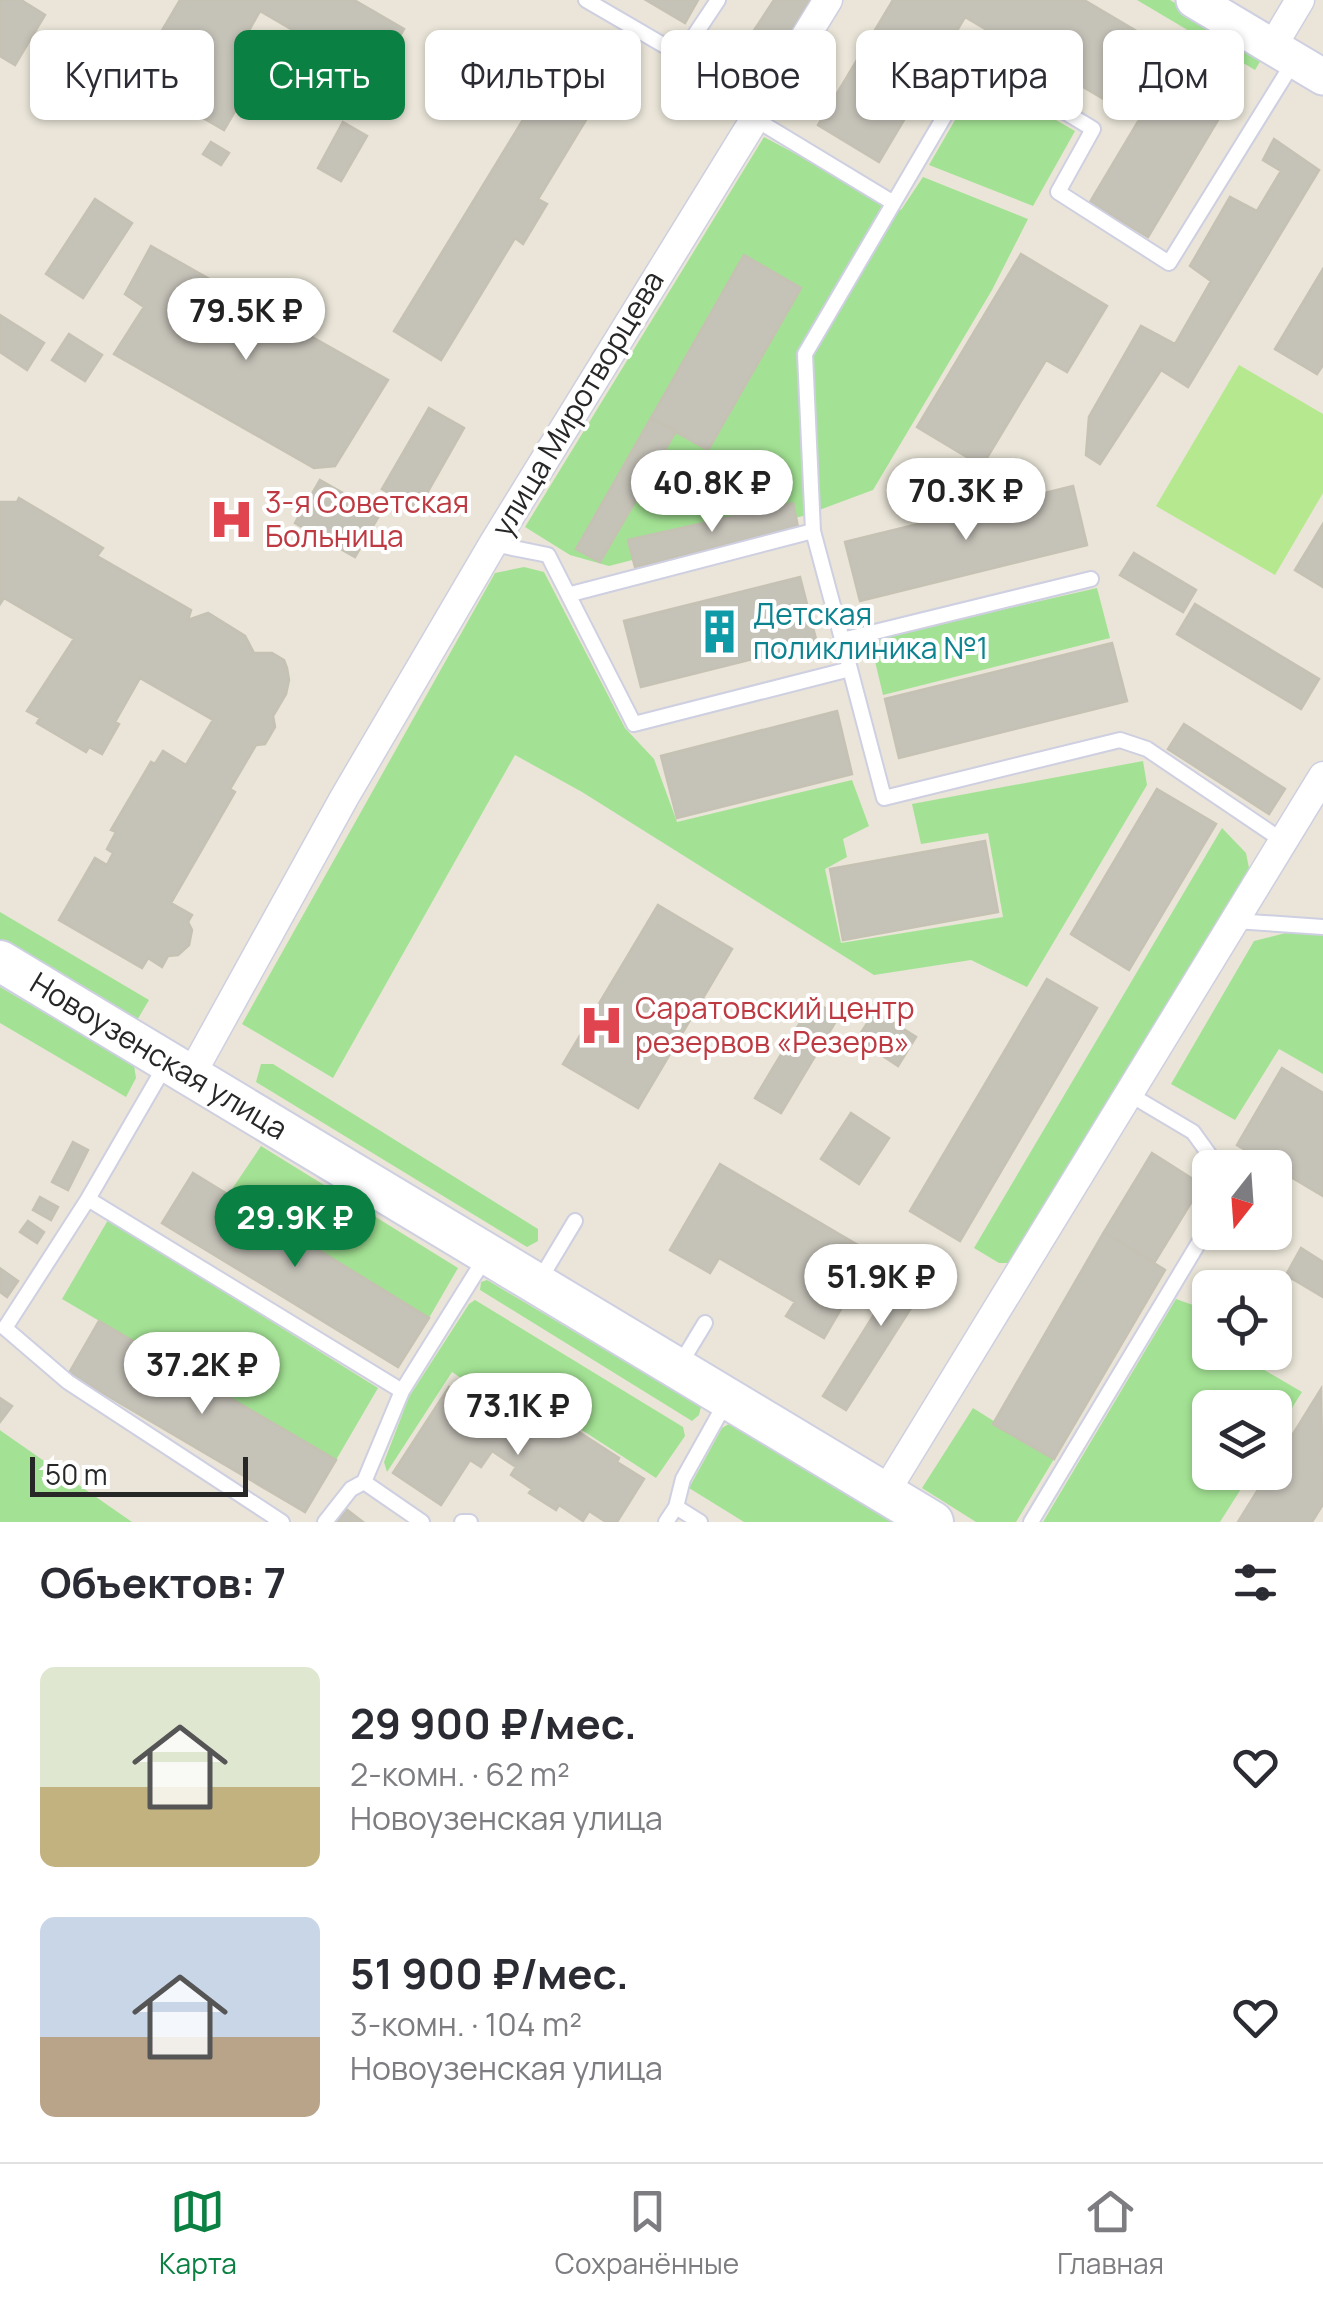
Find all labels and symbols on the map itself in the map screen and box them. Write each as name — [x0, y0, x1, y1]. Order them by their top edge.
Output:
street label: улица Миротворцева — [481, 263, 672, 544]
pin: 79.5K ₽ — [154, 278, 338, 363]
pin: 40.8K ₽ — [620, 450, 804, 535]
pin: 70.3K ₽ — [874, 458, 1058, 543]
place label: 3-я Советская Больница — [265, 481, 469, 556]
hospital icon: 3-я Советская Больница — [208, 496, 256, 544]
place label: Детская поликлиника №1 — [753, 593, 988, 668]
building icon: Детская поликлиника №1 — [696, 608, 744, 656]
street label: Новоузенская улица — [23, 962, 296, 1148]
place label: Саратовский центр резервов «Резерв» — [635, 987, 915, 1062]
hospital icon: Саратовский центр резервов «Резерв» — [578, 1002, 626, 1050]
north arrow — [1192, 1150, 1292, 1250]
pin: 29.9K ₽ — [203, 1185, 387, 1270]
pin: 51.9K ₽ — [789, 1244, 973, 1329]
pin: 37.2K ₽ — [110, 1332, 294, 1417]
pin: 73.1K ₽ — [426, 1373, 610, 1458]
scale bar — [30, 1452, 248, 1496]

